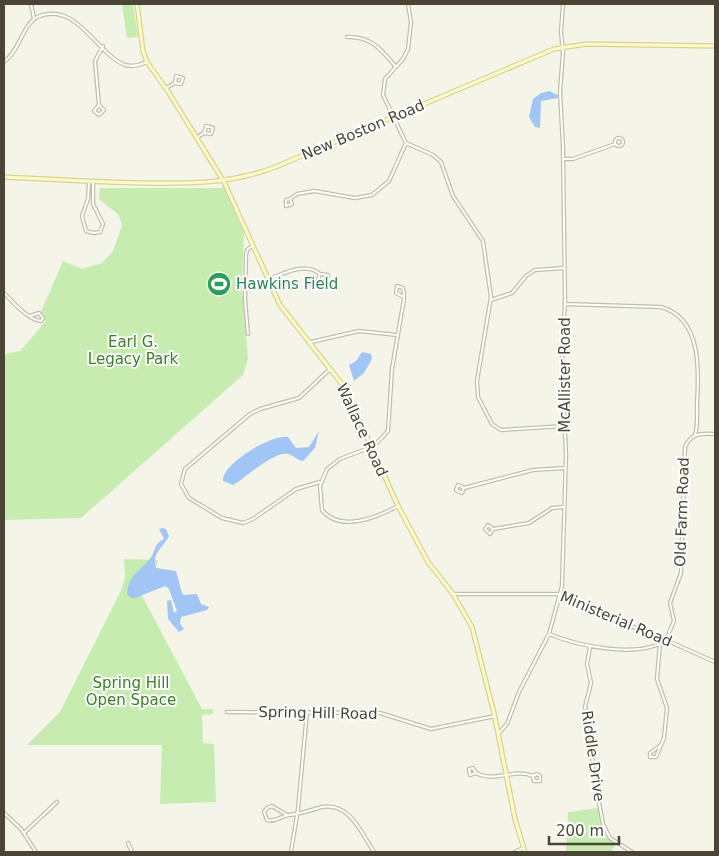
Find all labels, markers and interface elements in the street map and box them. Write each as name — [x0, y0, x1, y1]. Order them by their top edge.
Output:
street label: New Boston Road — [299, 96, 427, 164]
sports icon: Hawkins Field — [206, 271, 232, 297]
place label: Hawkins Field — [236, 275, 338, 293]
street label: McAllister Road — [556, 317, 574, 433]
park label: Earl G. Legacy Park — [88, 333, 178, 368]
street label: Wallace Road — [333, 381, 391, 479]
street label: Old Farm Road — [671, 457, 693, 567]
street label: Ministerial Road — [557, 587, 675, 651]
park label: Spring Hill Open Space — [86, 674, 176, 709]
street label: Spring Hill Road — [258, 703, 378, 723]
street label: Riddle Drive — [578, 709, 608, 803]
scale bar — [549, 814, 619, 846]
text: 200 m — [556, 822, 604, 840]

